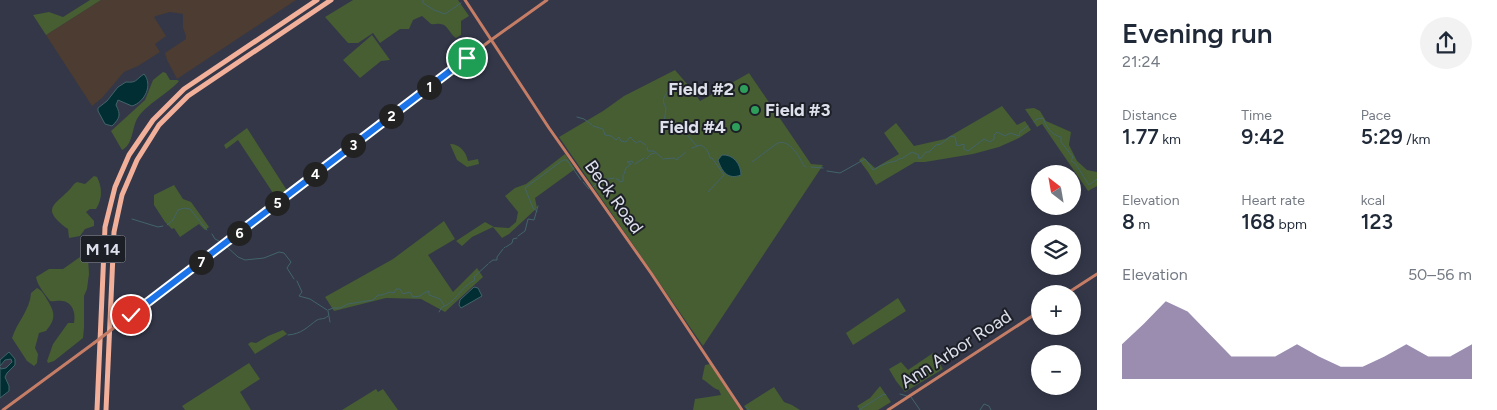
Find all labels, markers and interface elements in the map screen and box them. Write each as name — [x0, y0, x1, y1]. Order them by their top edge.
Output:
text: Evening run — [1122, 16, 1273, 50]
button: share — [1420, 17, 1472, 69]
pin — [446, 37, 488, 79]
icon: arrive — [453, 44, 481, 72]
text: 21:24 — [1122, 52, 1160, 71]
pin: 1 — [416, 74, 442, 100]
place label: Field #2 — [668, 78, 734, 100]
text: 1 — [427, 79, 432, 96]
marker: Field #2 — [738, 83, 750, 95]
place label: Field #3 — [765, 99, 830, 121]
pin: 2 — [378, 104, 404, 128]
marker: Field #3 — [749, 104, 761, 116]
text: Distance — [1122, 107, 1177, 124]
text: Time — [1241, 107, 1272, 124]
text: Pace — [1361, 107, 1391, 124]
text: 2 — [387, 108, 396, 125]
place label: Field #4 — [659, 116, 726, 138]
marker: Field #4 — [730, 121, 742, 133]
text: 1.77 — [1122, 124, 1159, 149]
text: 9:42 — [1241, 124, 1284, 149]
text: 5:29 — [1361, 124, 1403, 149]
text: km — [1159, 131, 1181, 148]
text: /km — [1403, 131, 1430, 148]
pin: 3 — [340, 132, 366, 158]
text: 3 — [350, 137, 357, 154]
street label: Beck Road — [580, 156, 648, 238]
pin: 4 — [302, 162, 328, 186]
north arrow — [1031, 165, 1081, 215]
map controls — [1031, 165, 1081, 395]
text: 4 — [311, 166, 320, 183]
pin: 5 — [264, 190, 290, 216]
text: Elevation — [1122, 192, 1180, 209]
text: Heart rate — [1241, 192, 1305, 209]
text: kcal — [1361, 192, 1385, 209]
text: 5 — [273, 195, 282, 212]
text: 8 — [1122, 209, 1135, 234]
text: 168 — [1241, 209, 1275, 234]
text: 123 — [1361, 209, 1393, 234]
text: m — [1135, 216, 1150, 233]
text: bpm — [1275, 216, 1307, 233]
pin: 6 — [226, 220, 252, 246]
text: 6 — [235, 225, 244, 242]
button: layers — [1031, 225, 1081, 275]
road number: M 14 — [80, 235, 126, 262]
pin: 7 — [188, 250, 214, 274]
text: 7 — [198, 254, 205, 271]
text: Elevation — [1122, 265, 1188, 284]
text: 50–56 m — [1408, 265, 1472, 284]
button: + — [1031, 285, 1081, 335]
pin — [110, 294, 152, 336]
icon: check — [117, 301, 145, 329]
street label: Ann Arbor Road — [896, 305, 1016, 393]
button: − — [1031, 345, 1081, 395]

